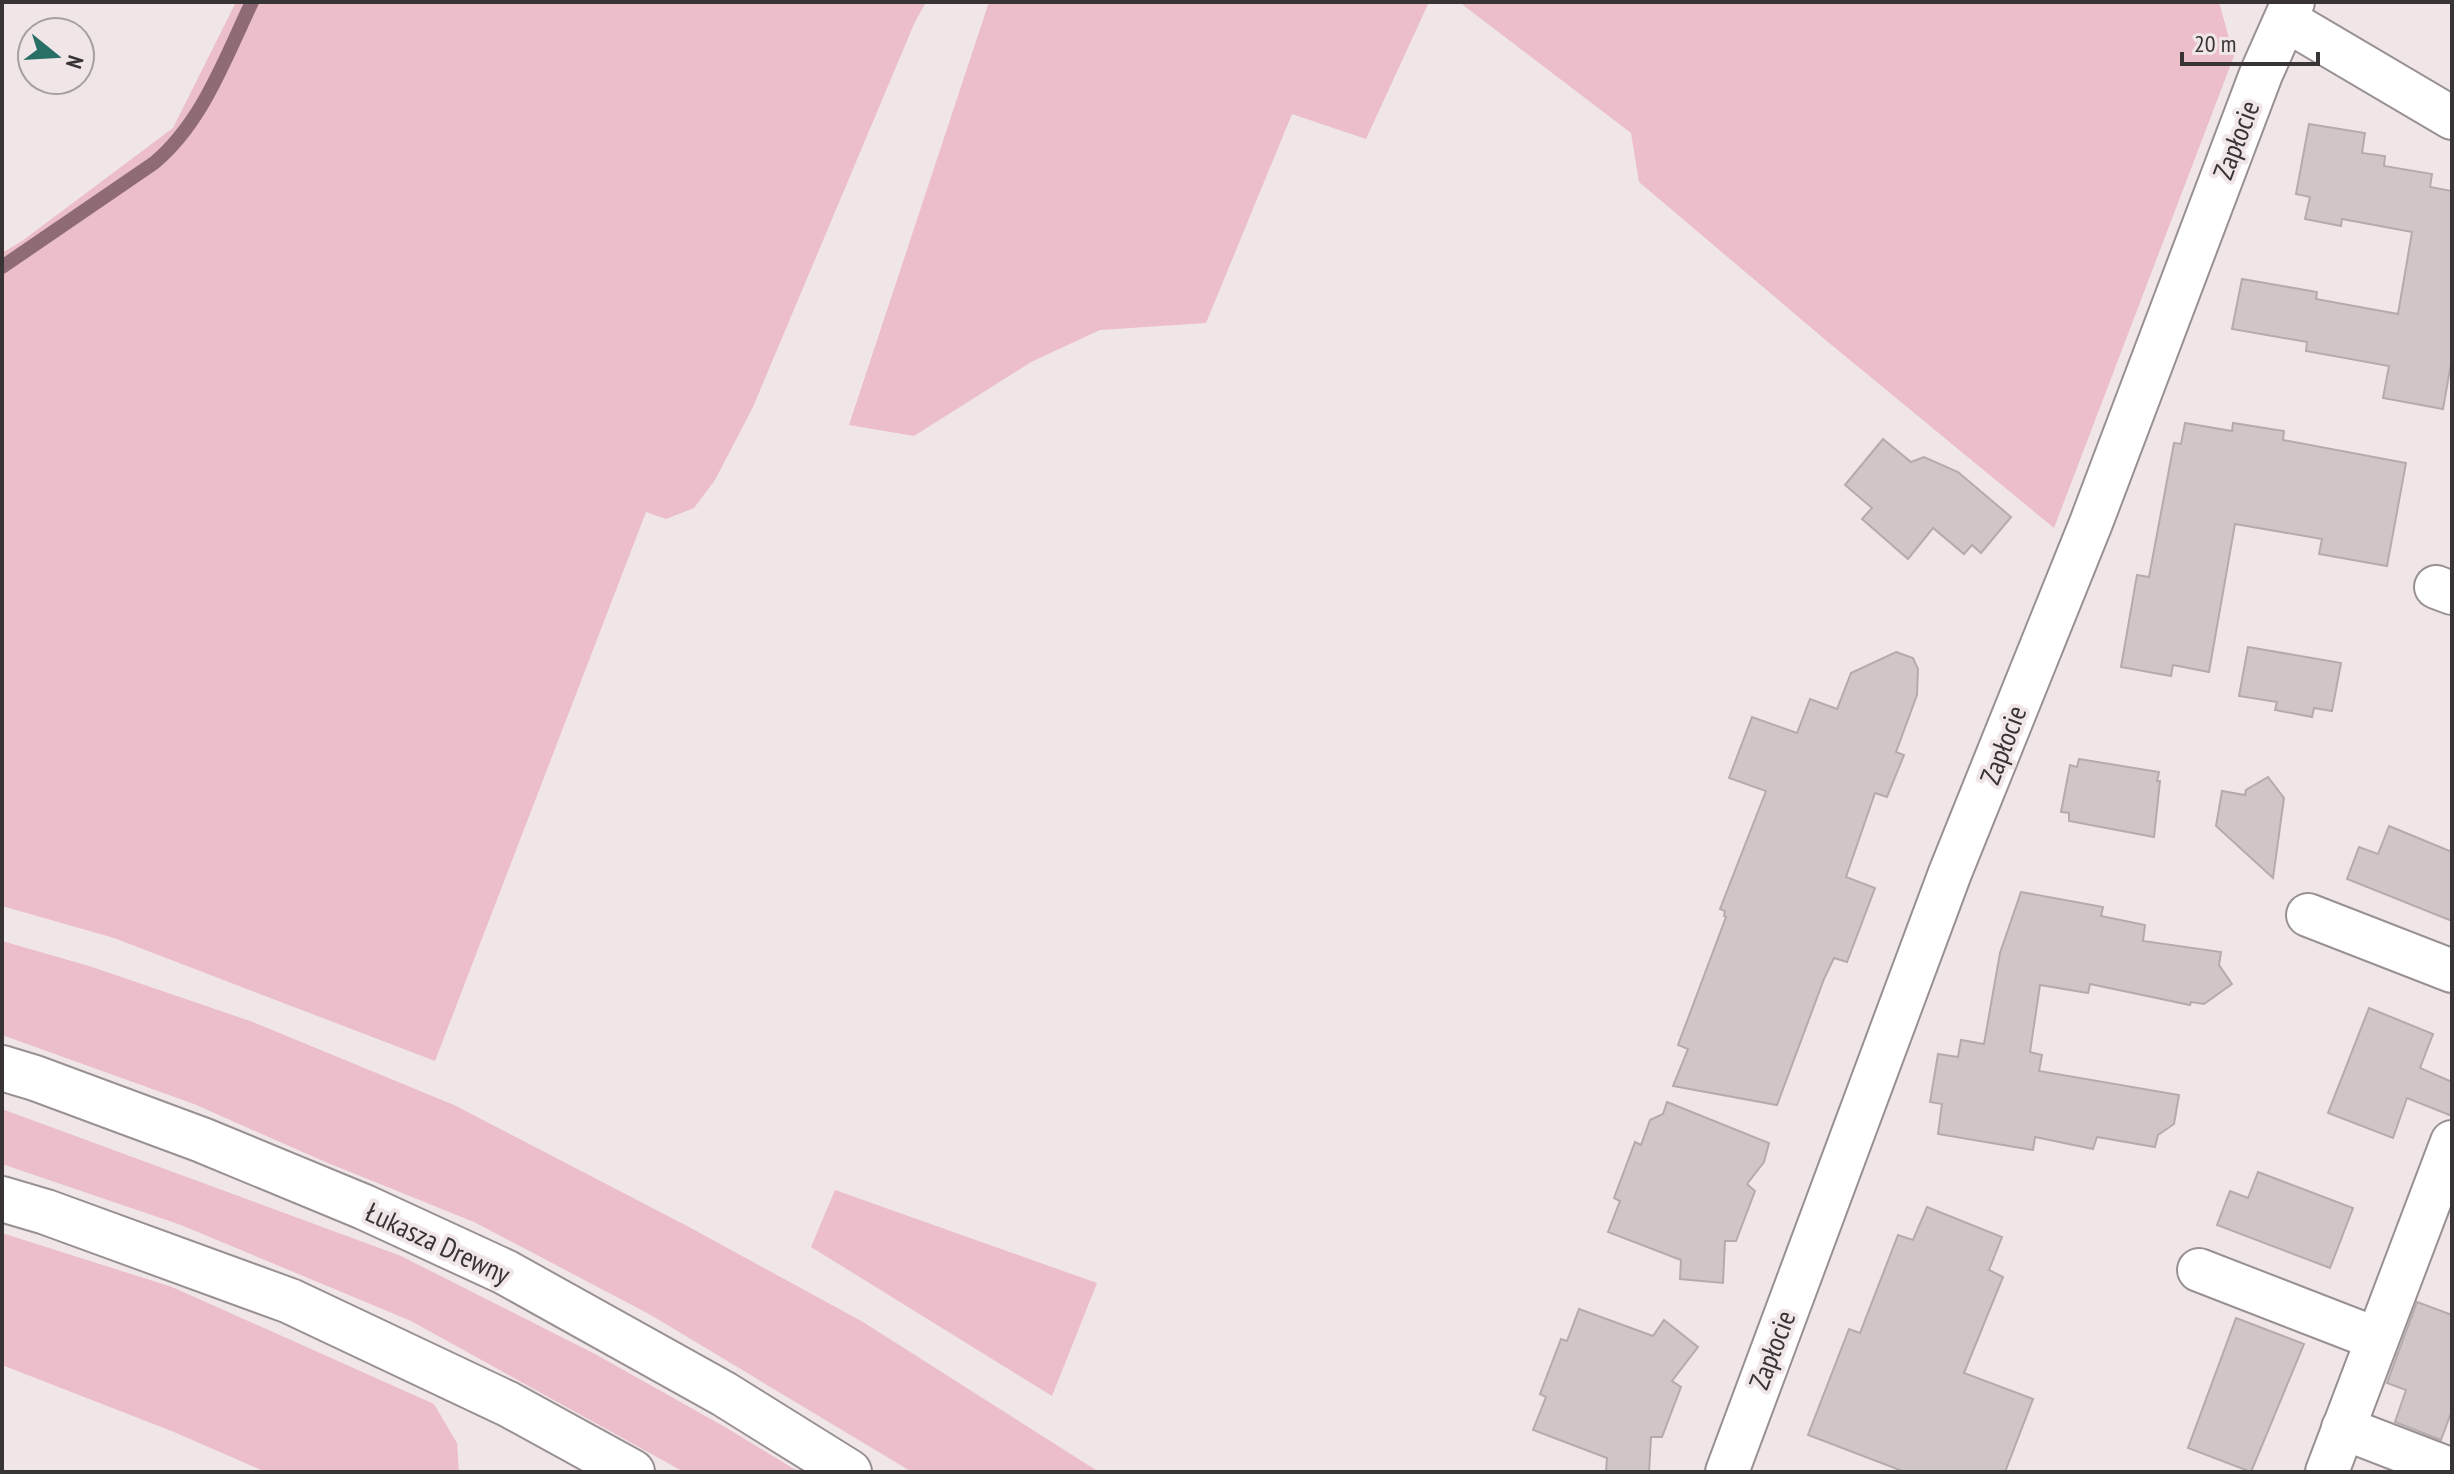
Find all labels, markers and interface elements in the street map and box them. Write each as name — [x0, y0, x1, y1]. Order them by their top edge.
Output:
north arrow — [16, 16, 96, 96]
scale bar — [2182, 16, 2318, 66]
text: 20 m — [2194, 28, 2236, 59]
text: N — [60, 52, 90, 72]
street label: Zapłocie — [2204, 95, 2267, 184]
street label: Zapłocie — [1971, 700, 2034, 789]
street label: Łukasza Drewny — [360, 1193, 517, 1292]
street label: Zapłocie — [1740, 1305, 1803, 1394]

